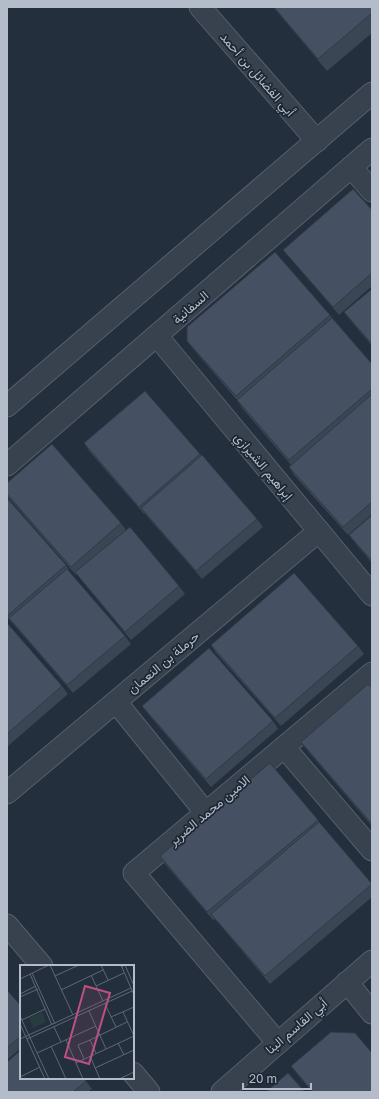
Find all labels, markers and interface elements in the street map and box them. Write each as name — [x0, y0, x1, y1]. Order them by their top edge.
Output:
street label: أبي الفضائل بن أحمد — [215, 29, 299, 121]
street label: السفانية — [169, 287, 211, 327]
street label: إبراهيم الشيرازي — [229, 429, 297, 505]
street label: حرملة بن النعمان — [124, 627, 203, 697]
street label: الامين محمد الضرير — [164, 771, 253, 850]
inset map — [20, 965, 134, 1079]
street label: أبي القاسم البنا — [262, 995, 332, 1060]
scale bar — [243, 1065, 311, 1091]
text: 20 m — [249, 1071, 277, 1086]

